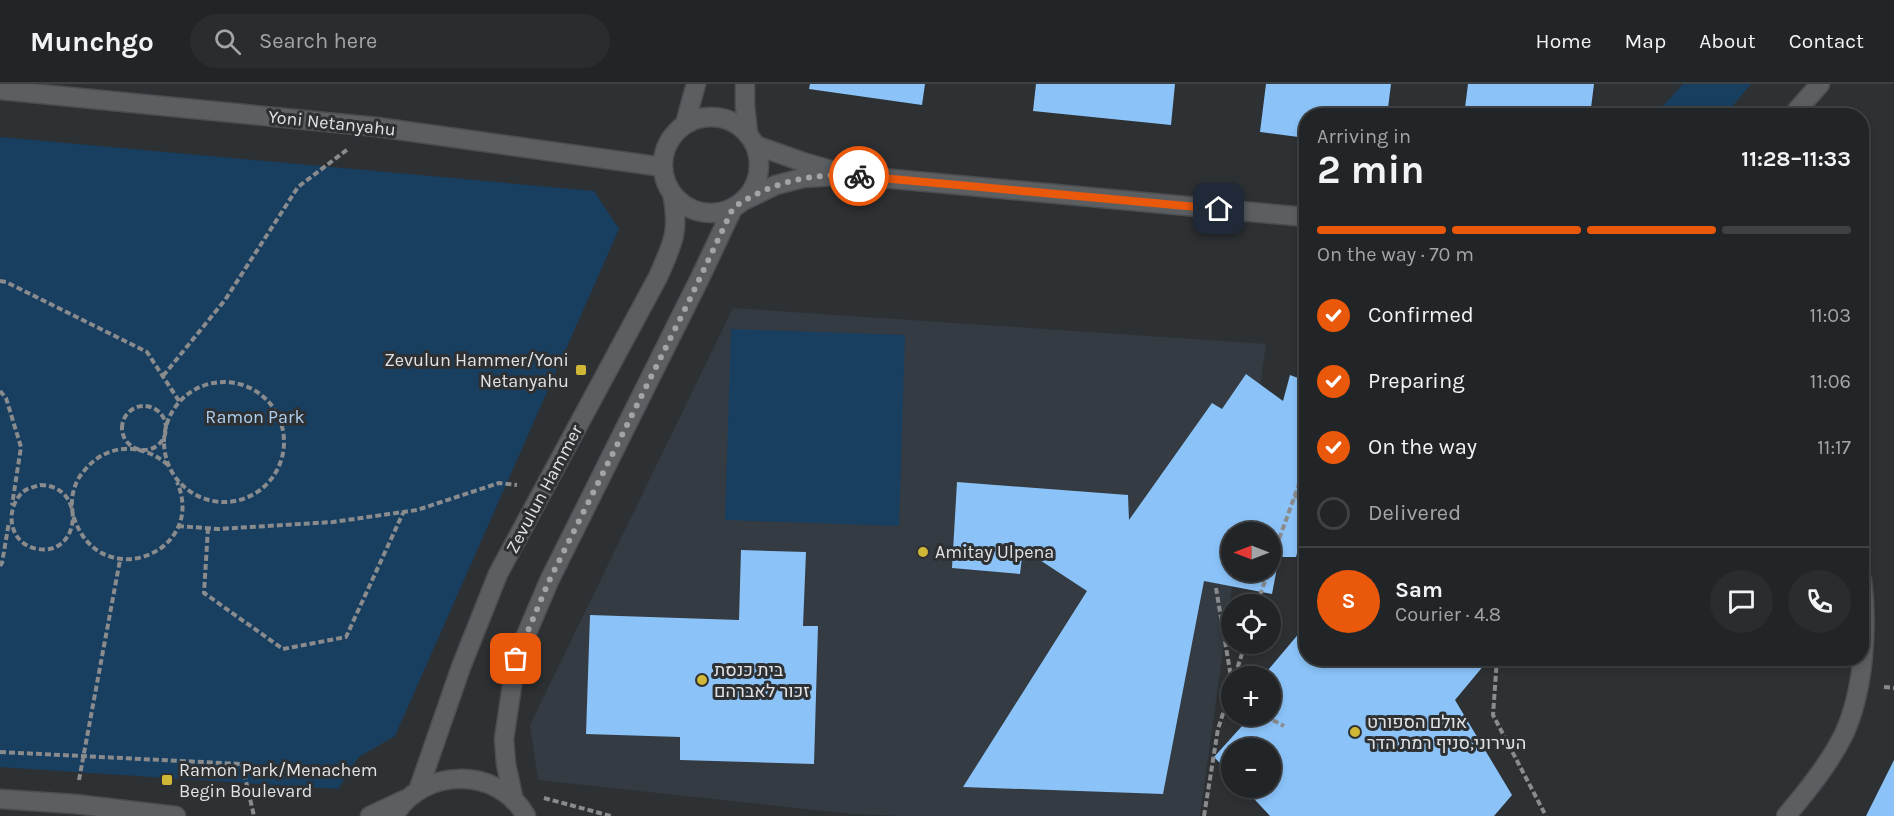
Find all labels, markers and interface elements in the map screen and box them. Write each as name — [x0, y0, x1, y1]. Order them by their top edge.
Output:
search box — [190, 14, 610, 68]
text: Munchgo — [30, 25, 154, 58]
icon: search — [211, 25, 244, 58]
text: Search here — [259, 28, 377, 54]
text: Home — [1536, 29, 1592, 53]
text: Map — [1625, 29, 1666, 53]
text: About — [1699, 29, 1756, 53]
text: Contact — [1789, 29, 1864, 53]
street label: Yoni Netanyahu — [267, 105, 397, 141]
text: Arriving in — [1317, 125, 1411, 148]
courier — [829, 146, 889, 206]
text: 11:28–11:33 — [1741, 146, 1851, 172]
text: 2 min — [1317, 147, 1425, 193]
icon: bike — [843, 160, 876, 193]
pin — [1193, 183, 1244, 234]
icon: home — [1202, 192, 1235, 225]
text: On the way · 70 m — [1317, 243, 1474, 266]
icon: check — [1317, 299, 1350, 332]
text: Confirmed — [1368, 302, 1474, 328]
text: 11:03 — [1809, 304, 1851, 327]
place label: Zevulun Hammer/Yoni Netanyahu — [384, 349, 569, 392]
marker: Zevulun Hammer/Yoni Netanyahu — [574, 363, 588, 377]
icon: check — [1317, 365, 1350, 398]
text: Preparing — [1368, 368, 1465, 394]
text: 11:06 — [1810, 370, 1851, 393]
park label: Ramon Park — [205, 406, 305, 428]
street label: Zevulun Hammer — [501, 421, 587, 557]
icon: check — [1317, 431, 1350, 464]
text: On the way — [1368, 434, 1477, 460]
text: 11:17 — [1817, 436, 1851, 459]
text: Delivered — [1368, 500, 1461, 526]
north arrow — [1221, 522, 1281, 582]
map controls — [1221, 522, 1281, 798]
place label: Amitay Ulpena — [935, 541, 1054, 563]
marker: Amitay Ulpena — [916, 545, 930, 559]
button: chat — [1710, 570, 1773, 633]
button: phone — [1788, 570, 1851, 633]
text: Sam — [1395, 577, 1443, 603]
text: S — [1341, 588, 1356, 614]
button: locate — [1221, 594, 1281, 654]
text: Courier · 4.8 — [1395, 603, 1501, 626]
pin — [490, 633, 541, 684]
icon: bag — [499, 642, 532, 675]
place label: בית כנסת זכור לאברהם — [714, 659, 810, 702]
button: + — [1221, 666, 1281, 726]
marker: בית כנסת זכור לאברהם — [695, 673, 709, 687]
place label: אולם הספורט העירוני,סניף רמת הדר — [1367, 711, 1526, 754]
marker: אולם הספורט העירוני,סניף רמת הדר — [1348, 725, 1362, 739]
button: − — [1221, 738, 1281, 798]
place label: Ramon Park/Menachem Begin Boulevard — [179, 759, 378, 802]
marker: Ramon Park/Menachem Begin Boulevard — [160, 773, 174, 787]

